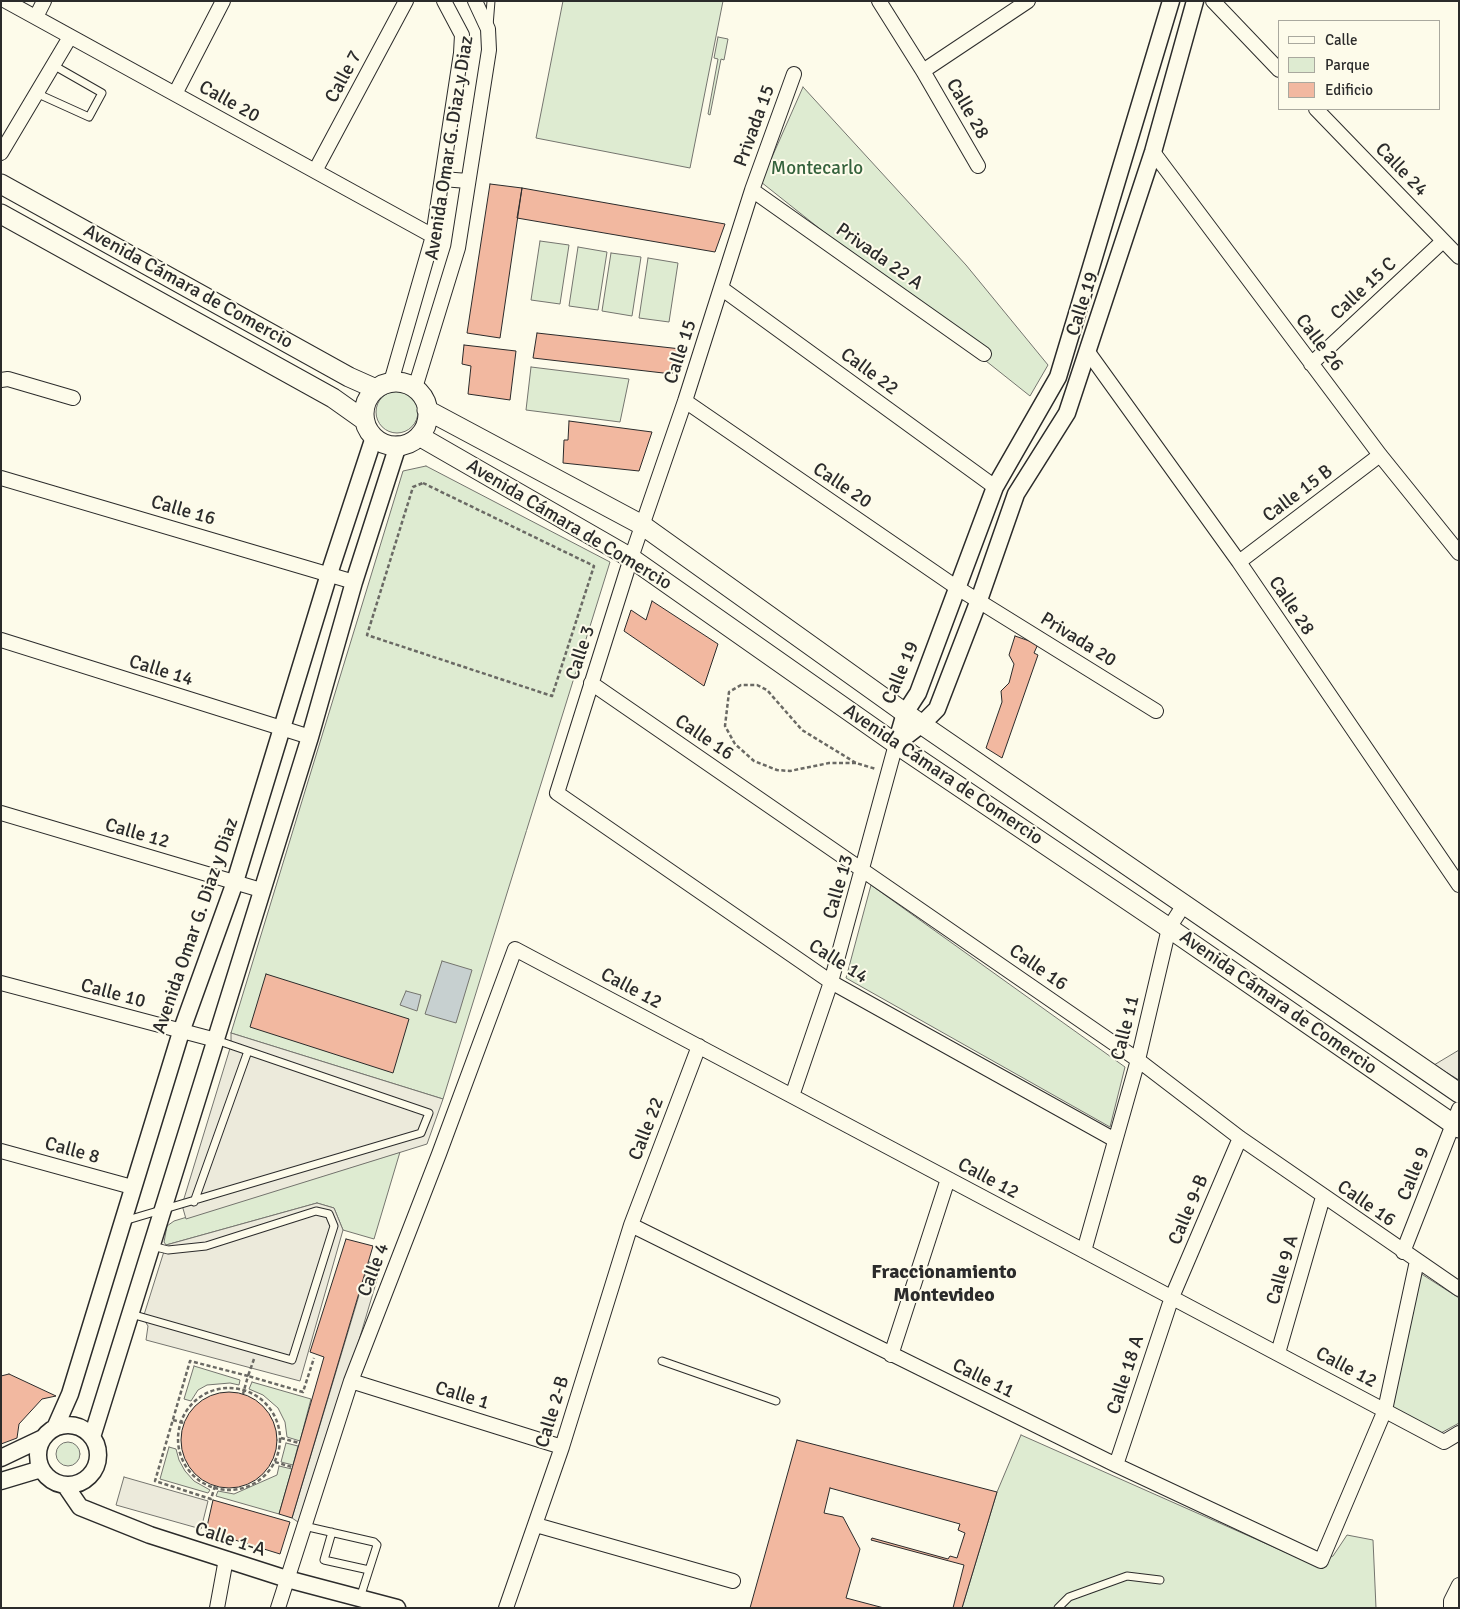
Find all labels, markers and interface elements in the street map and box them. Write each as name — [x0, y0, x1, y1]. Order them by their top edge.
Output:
legend — [1278, 20, 1440, 110]
text: Calle — [1325, 31, 1358, 49]
street label: Avenida Omar G. Diaz y Diaz — [421, 34, 479, 262]
street label: Calle 7 — [321, 47, 367, 107]
text: Parque — [1325, 56, 1370, 74]
street label: Calle 28 — [941, 75, 993, 143]
street label: Calle 20 — [195, 76, 263, 128]
text: Edificio — [1325, 81, 1373, 99]
street label: Privada 15 — [730, 82, 780, 170]
street label: Calle 24 — [1370, 138, 1432, 202]
park label: Montecarlo — [771, 158, 863, 180]
street label: Privada 22 A — [831, 219, 927, 295]
street label: Avenida Cámara de Comercio — [80, 220, 296, 354]
street label: Calle 15 C — [1326, 253, 1402, 325]
street label: Calle 19 — [1062, 269, 1104, 339]
street label: Calle 26 — [1290, 310, 1348, 376]
street label: Calle 15 — [660, 317, 702, 387]
street label: Calle 22 — [836, 343, 902, 401]
street label: Avenida Cámara de Comercio — [462, 455, 676, 595]
street label: Calle 20 — [808, 458, 876, 514]
street label: Calle 15 B — [1259, 460, 1337, 528]
street label: Calle 16 — [148, 491, 218, 531]
street label: Calle 28 — [1263, 572, 1319, 640]
street label: Privada 20 — [1036, 608, 1120, 672]
street label: Calle 3 — [562, 623, 600, 683]
street label: Calle 19 — [878, 638, 924, 708]
street label: Calle 14 — [126, 650, 196, 692]
street label: Avenida Cámara de Comercio — [839, 700, 1047, 850]
street label: Calle 16 — [670, 710, 738, 766]
street label: Calle 12 — [102, 814, 172, 854]
street label: Avenida Omar G. Diaz y Diaz — [148, 815, 244, 1037]
street label: Calle 13 — [819, 852, 859, 922]
street label: Avenida Cámara de Comercio — [1175, 926, 1381, 1080]
street label: Calle 14 — [804, 935, 872, 989]
street label: Calle 16 — [1004, 940, 1072, 996]
street label: Calle 12 — [597, 963, 665, 1015]
street label: Calle 10 — [78, 974, 148, 1014]
street label: Calle 11 — [1107, 993, 1145, 1063]
street label: Calle 22 — [625, 1094, 669, 1164]
street label: Calle 8 — [42, 1133, 102, 1169]
street label: Calle 9 — [1393, 1144, 1435, 1204]
street label: Calle 12 — [954, 1153, 1022, 1205]
street label: Calle 9-B — [1164, 1172, 1214, 1248]
street label: Calle 16 — [1332, 1176, 1400, 1232]
street label: Calle 9 A — [1262, 1232, 1304, 1308]
street label: Calle 4 — [353, 1240, 395, 1300]
district label: Fraccionamiento Montevideo — [871, 1261, 1017, 1308]
street label: Calle 18 A — [1103, 1333, 1149, 1417]
street label: Calle 12 — [1312, 1342, 1380, 1394]
street label: Calle 11 — [948, 1354, 1018, 1404]
street label: Calle 2-B — [531, 1373, 575, 1451]
street label: Calle 1 — [432, 1377, 492, 1415]
street label: Calle 1-A — [192, 1518, 268, 1562]

